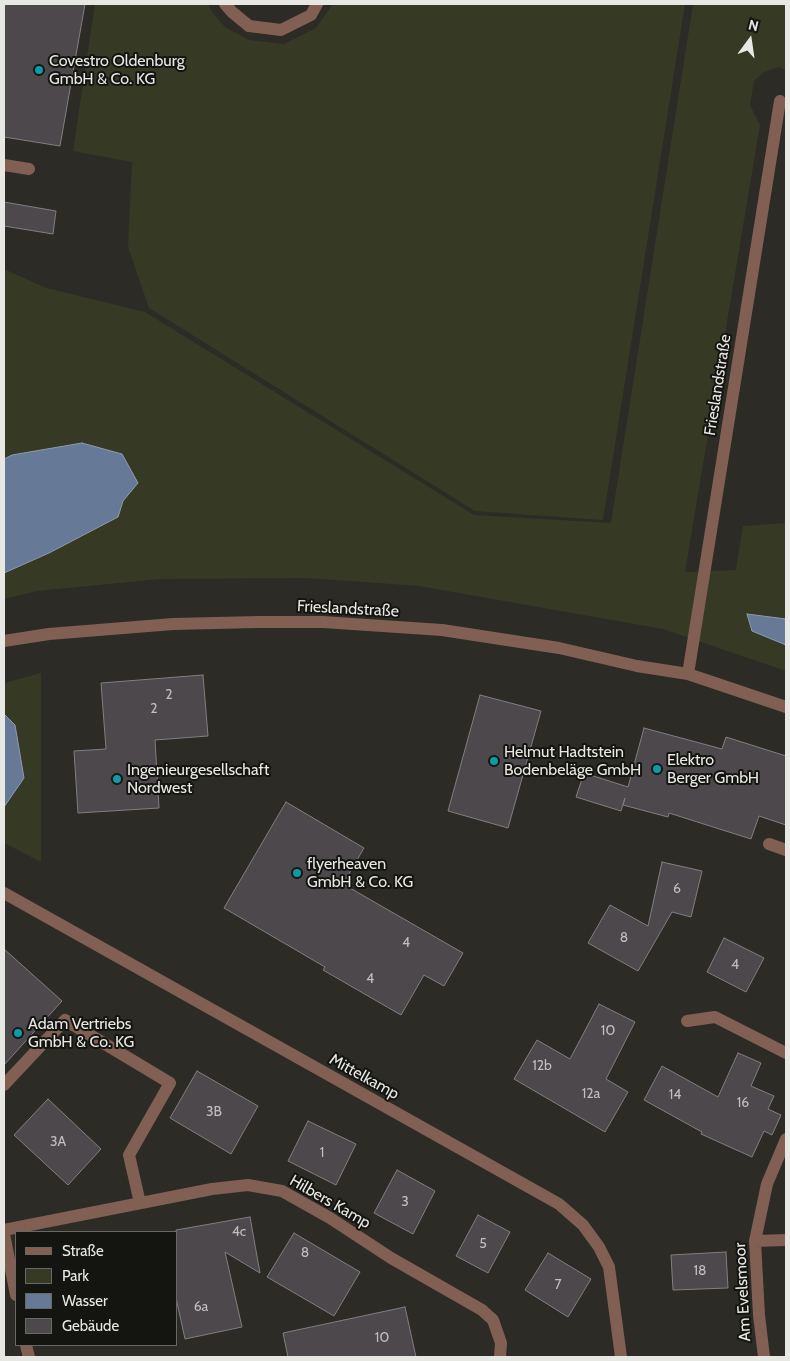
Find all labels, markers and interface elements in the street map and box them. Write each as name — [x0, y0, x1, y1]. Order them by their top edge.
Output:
north arrow — [725, 15, 775, 65]
text: N — [747, 16, 761, 35]
place label: Covestro Oldenburg GmbH & Co. KG — [49, 51, 185, 89]
marker: Covestro Oldenburg GmbH & Co. KG — [33, 64, 45, 76]
street label: Frieslandstraße — [701, 333, 735, 437]
street label: Frieslandstraße — [296, 597, 400, 621]
house number: 2 — [165, 687, 173, 703]
house number: 2 — [150, 701, 158, 717]
place label: Helmut Hadtstein Bodenbeläge GmbH — [504, 742, 641, 780]
place label: Elektro Berger GmbH — [667, 750, 759, 788]
marker: Helmut Hadtstein Bodenbeläge GmbH — [488, 755, 500, 767]
place label: Ingenieurgesellschaft Nordwest — [127, 760, 269, 798]
marker: Elektro Berger GmbH — [651, 763, 663, 775]
marker: Ingenieurgesellschaft Nordwest — [111, 773, 123, 785]
place label: flyerheaven GmbH & Co. KG — [307, 854, 413, 892]
marker: flyerheaven GmbH & Co. KG — [291, 867, 303, 879]
house number: 6 — [673, 881, 681, 897]
house number: 8 — [620, 930, 628, 946]
house number: 4 — [402, 935, 410, 951]
house number: 4 — [731, 957, 739, 973]
house number: 4 — [366, 971, 374, 987]
place label: Adam Vertriebs GmbH & Co. KG — [28, 1014, 134, 1052]
house number: 10 — [601, 1023, 615, 1039]
marker: Adam Vertriebs GmbH & Co. KG — [12, 1027, 24, 1039]
street label: Mittelkamp — [326, 1050, 402, 1104]
house number: 12b — [532, 1058, 552, 1074]
house number: 12a — [582, 1086, 600, 1102]
house number: 14 — [669, 1087, 681, 1103]
house number: 16 — [737, 1095, 749, 1111]
house number: 3B — [206, 1104, 222, 1120]
house number: 3A — [50, 1134, 66, 1150]
house number: 1 — [320, 1145, 324, 1161]
street label: Hilbers Kamp — [286, 1171, 374, 1233]
house number: 3 — [401, 1194, 409, 1210]
house number: 4c — [232, 1224, 246, 1240]
legend — [15, 1231, 178, 1346]
house number: 5 — [479, 1236, 487, 1252]
text: Straße — [62, 1242, 104, 1260]
street label: Am Evelsmoor — [731, 1242, 755, 1342]
house number: 8 — [301, 1245, 309, 1261]
house number: 18 — [693, 1263, 707, 1279]
text: Park — [62, 1267, 89, 1285]
house number: 7 — [554, 1277, 562, 1293]
text: Wasser — [62, 1292, 108, 1310]
house number: 6a — [194, 1299, 208, 1315]
text: Gebäude — [62, 1317, 119, 1335]
house number: 10 — [375, 1330, 389, 1346]

